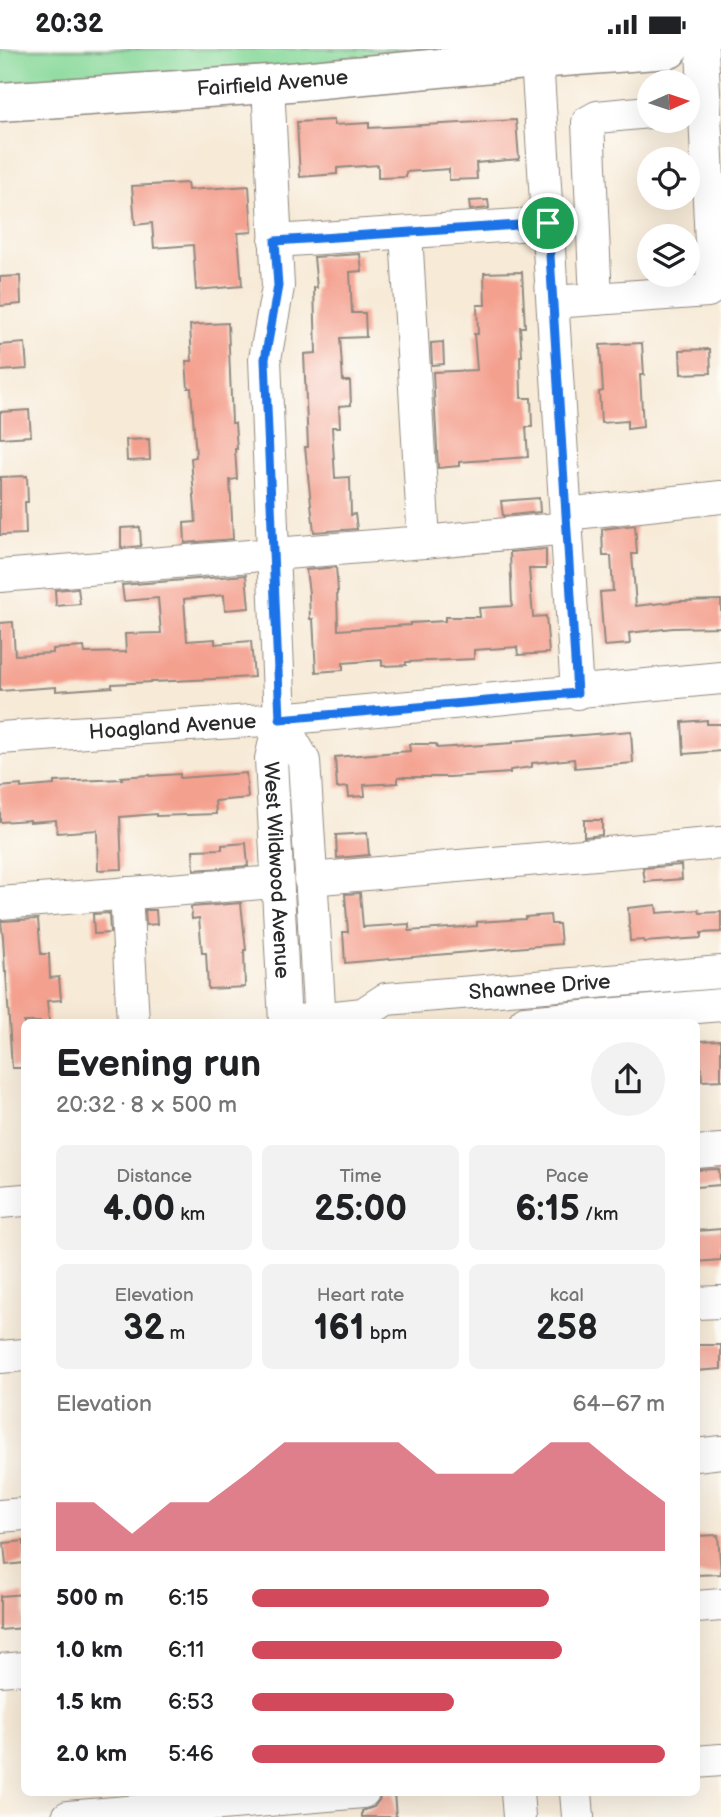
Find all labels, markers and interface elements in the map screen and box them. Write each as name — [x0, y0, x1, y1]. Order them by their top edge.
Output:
text: 20:32 — [35, 9, 103, 40]
street label: Fairfield Avenue — [196, 64, 349, 101]
north arrow — [637, 70, 700, 133]
map controls — [637, 70, 700, 287]
button: locate — [637, 147, 700, 210]
pin — [518, 193, 578, 253]
icon: arrive — [529, 204, 567, 242]
button: layers — [637, 224, 700, 287]
street label: Hoagland Avenue — [88, 708, 257, 744]
street label: West Wildwood Avenue — [259, 761, 295, 979]
street label: Shawnee Drive — [468, 968, 611, 1005]
text: Evening run — [56, 1042, 261, 1087]
button: share — [591, 1042, 665, 1116]
text: 20:32 · 8 × 500 m — [56, 1091, 237, 1119]
text: Distance — [116, 1165, 192, 1188]
text: Time — [339, 1165, 382, 1188]
text: Pace — [545, 1165, 588, 1188]
text: 4.00 — [103, 1188, 175, 1231]
text: 25:00 — [314, 1188, 407, 1231]
text: 6:15 — [515, 1188, 580, 1231]
text: km — [175, 1203, 205, 1226]
text: /km — [580, 1203, 618, 1226]
text: Elevation — [115, 1284, 194, 1307]
text: Heart rate — [317, 1284, 404, 1307]
text: kcal — [550, 1284, 584, 1307]
text: 32 — [123, 1307, 164, 1350]
text: 161 — [314, 1307, 365, 1350]
text: 258 — [536, 1307, 598, 1350]
text: m — [164, 1322, 185, 1345]
text: bpm — [365, 1322, 407, 1345]
text: Elevation — [56, 1390, 152, 1418]
text: 64–67 m — [573, 1390, 665, 1418]
text: 500 m — [56, 1584, 124, 1612]
text: 6:15 — [168, 1584, 209, 1612]
text: 1.0 km — [56, 1636, 123, 1664]
text: 6:11 — [168, 1636, 205, 1664]
text: 1.5 km — [56, 1688, 122, 1716]
text: 6:53 — [168, 1688, 214, 1716]
text: 2.0 km — [56, 1740, 127, 1768]
text: 5:46 — [168, 1740, 214, 1768]

